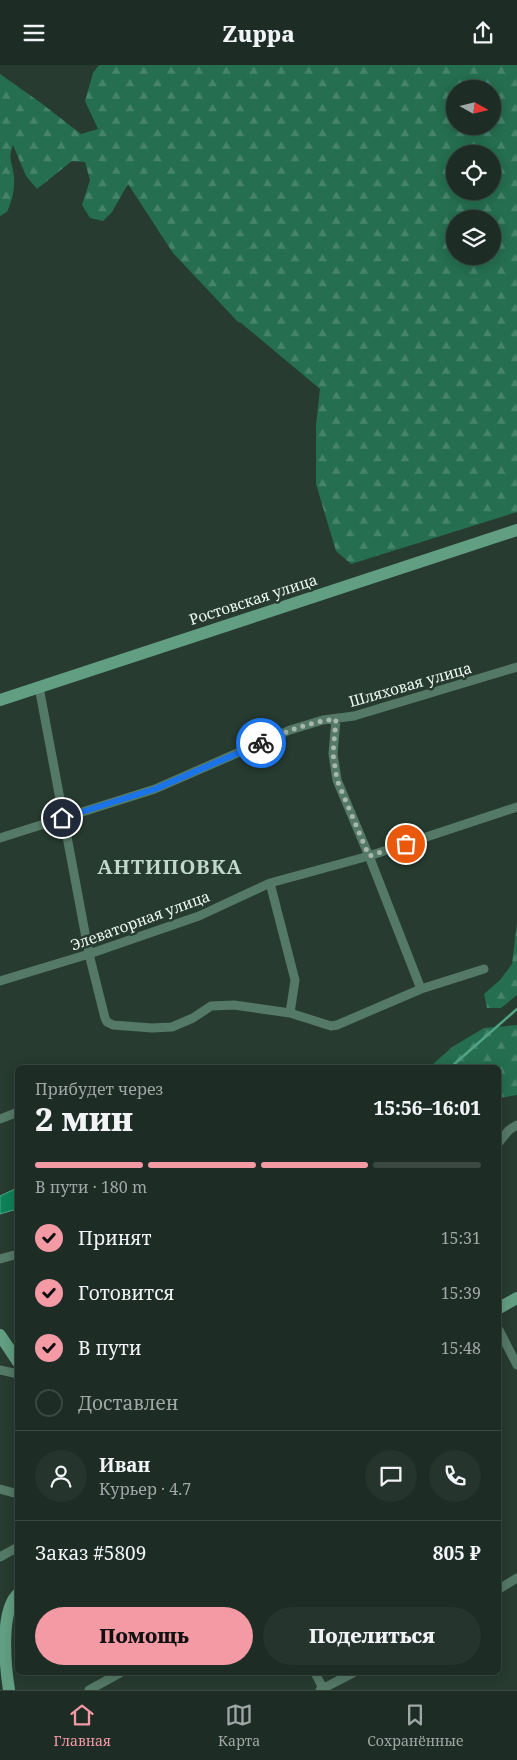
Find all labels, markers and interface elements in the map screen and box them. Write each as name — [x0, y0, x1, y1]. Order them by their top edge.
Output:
text: Zuppa — [222, 18, 295, 48]
icon: menu — [20, 19, 48, 47]
icon: share — [469, 19, 497, 47]
north arrow — [446, 80, 501, 135]
map controls — [446, 80, 501, 265]
button: locate — [446, 145, 501, 200]
button: layers — [446, 210, 501, 265]
street label: Ростовская улица — [186, 569, 320, 629]
street label: Шляховая улица — [346, 657, 474, 711]
courier — [236, 718, 286, 768]
icon: bike — [247, 729, 275, 757]
pin — [41, 797, 83, 839]
icon: home — [48, 804, 76, 832]
pin — [385, 823, 427, 865]
icon: bag — [392, 830, 420, 858]
district label: АНТИПОВКА — [97, 853, 243, 880]
street label: Элеваторная улица — [68, 885, 212, 955]
text: Прибудет через — [35, 1078, 163, 1100]
text: 15:56–16:01 — [373, 1095, 481, 1121]
text: 2 мин — [35, 1097, 133, 1140]
text: В пути · 180 m — [35, 1176, 147, 1198]
icon: check — [35, 1224, 63, 1252]
text: Принят — [78, 1225, 152, 1251]
text: 15:31 — [441, 1227, 481, 1249]
icon: check — [35, 1279, 63, 1307]
text: Готовится — [78, 1280, 174, 1306]
text: 15:39 — [441, 1282, 481, 1304]
icon: check — [35, 1334, 63, 1362]
text: В пути — [78, 1335, 142, 1361]
text: 15:48 — [441, 1337, 481, 1359]
text: Доставлен — [78, 1390, 178, 1416]
button: person — [35, 1450, 87, 1502]
button: chat — [365, 1450, 417, 1502]
button: phone — [429, 1450, 481, 1502]
text: Иван — [99, 1452, 150, 1478]
text: Курьер · 4.7 — [99, 1478, 191, 1500]
text: Заказ #5809 — [35, 1540, 146, 1566]
text: 805 ₽ — [433, 1540, 481, 1566]
button: Помощь — [35, 1607, 253, 1665]
button: Поделиться — [263, 1607, 481, 1665]
tab: Главная — [54, 1701, 111, 1750]
tab: Карта — [218, 1701, 260, 1750]
tab: Сохранённые — [367, 1701, 463, 1750]

